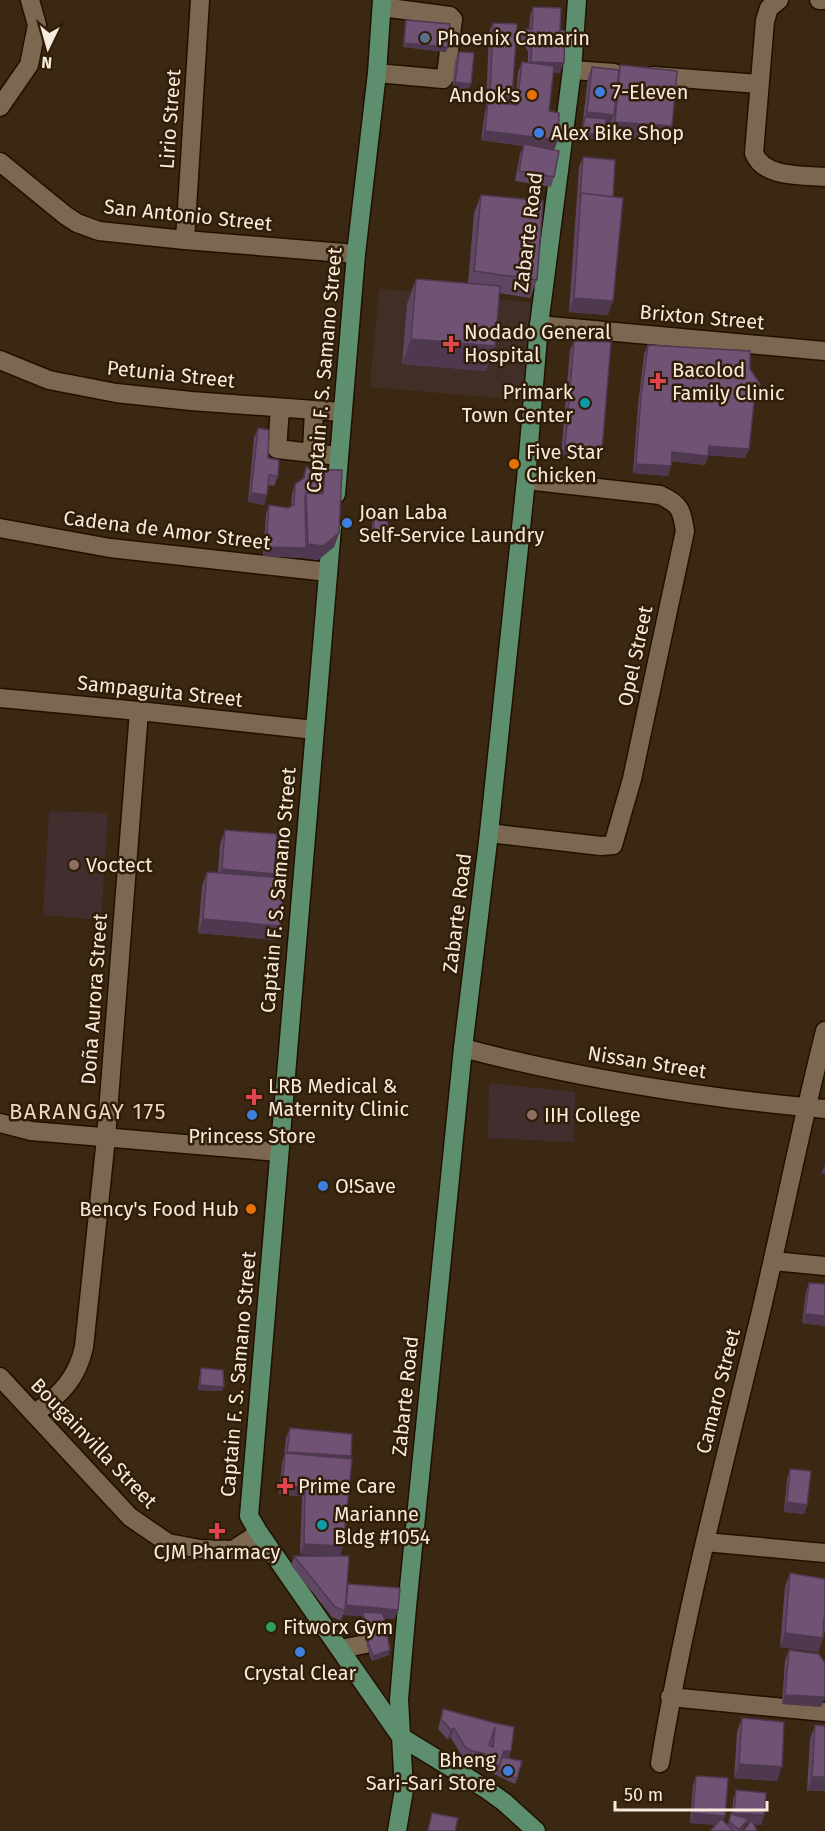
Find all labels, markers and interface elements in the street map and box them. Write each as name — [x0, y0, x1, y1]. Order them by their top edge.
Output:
north arrow — [18, 18, 78, 78]
place label: Phoenix Camarin — [437, 26, 590, 50]
marker: Phoenix Camarin — [418, 31, 432, 45]
text: N — [41, 53, 53, 72]
street label: Lirio Street — [155, 67, 186, 170]
place label: 7-Eleven — [612, 80, 688, 104]
place label: Andok's — [449, 83, 520, 107]
marker: 7-Eleven — [593, 85, 607, 99]
marker: Andok's — [525, 88, 539, 102]
place label: Alex Bike Shop — [551, 121, 684, 145]
marker: Alex Bike Shop — [532, 126, 546, 140]
street label: Zabarte Road — [509, 171, 547, 293]
street label: San Antonio Street — [103, 194, 274, 236]
street label: Captain F. S. Samano Street — [301, 245, 347, 494]
street label: Brixton Street — [639, 300, 766, 334]
place label: Nodado General Hospital — [464, 320, 611, 367]
marker: Nodado General Hospital — [442, 335, 460, 353]
street label: Petunia Street — [106, 355, 237, 393]
place label: Bacolod Family Clinic — [672, 358, 785, 405]
marker: Bacolod Family Clinic — [649, 372, 667, 390]
place label: Primark Town Center — [462, 380, 574, 427]
marker: Primark Town Center — [578, 396, 592, 410]
place label: Five Star Chicken — [526, 440, 604, 487]
marker: Five Star Chicken — [507, 457, 521, 471]
place label: Joan Laba Self-Service Laundry — [359, 500, 544, 547]
street label: Cadena de Amor Street — [62, 505, 273, 555]
marker: Joan Laba Self-Service Laundry — [340, 516, 354, 530]
street label: Opel Street — [613, 603, 658, 708]
street label: Sampaguita Street — [76, 670, 245, 712]
street label: Captain F. S. Samano Street — [255, 765, 301, 1014]
street label: Zabarte Road — [438, 852, 476, 974]
place label: Voctect — [86, 853, 153, 877]
marker: Voctect — [67, 858, 81, 872]
street label: Doña Aurora Street — [76, 912, 112, 1086]
street label: Nissan Street — [586, 1041, 709, 1083]
place label: LRB Medical & Maternity Clinic — [268, 1074, 409, 1121]
marker: LRB Medical & Maternity Clinic — [245, 1088, 263, 1106]
district label: BARANGAY 175 — [9, 1098, 167, 1125]
place label: IIH College — [544, 1103, 641, 1127]
marker: Princess Store — [245, 1108, 259, 1122]
marker: IIH College — [525, 1108, 539, 1122]
place label: Princess Store — [188, 1124, 316, 1148]
place label: O!Save — [335, 1174, 396, 1198]
marker: O!Save — [316, 1179, 330, 1193]
place label: Bency's Food Hub — [79, 1197, 239, 1221]
marker: Bency's Food Hub — [244, 1202, 258, 1216]
street label: Captain F. S. Samano Street — [215, 1249, 261, 1498]
street label: Camaro Street — [691, 1325, 745, 1456]
street label: Zabarte Road — [387, 1335, 423, 1457]
street label: Bougainvilla Street — [26, 1373, 163, 1513]
place label: Prime Care — [298, 1474, 396, 1498]
marker: Prime Care — [276, 1477, 294, 1495]
place label: Marianne Bldg #1054 — [334, 1502, 431, 1549]
marker: Marianne Bldg #1054 — [315, 1518, 329, 1532]
marker: CJM Pharmacy — [210, 1524, 224, 1538]
place label: CJM Pharmacy — [154, 1540, 281, 1564]
place label: Fitworx Gym — [283, 1615, 393, 1639]
marker: Fitworx Gym — [264, 1620, 278, 1634]
marker: Crystal Clear — [293, 1645, 307, 1659]
place label: Crystal Clear — [244, 1661, 357, 1685]
place label: Bheng Sari-Sari Store — [366, 1748, 497, 1795]
marker: Bheng Sari-Sari Store — [501, 1764, 515, 1778]
scale bar — [615, 1774, 766, 1812]
text: 50 m — [624, 1784, 663, 1806]

